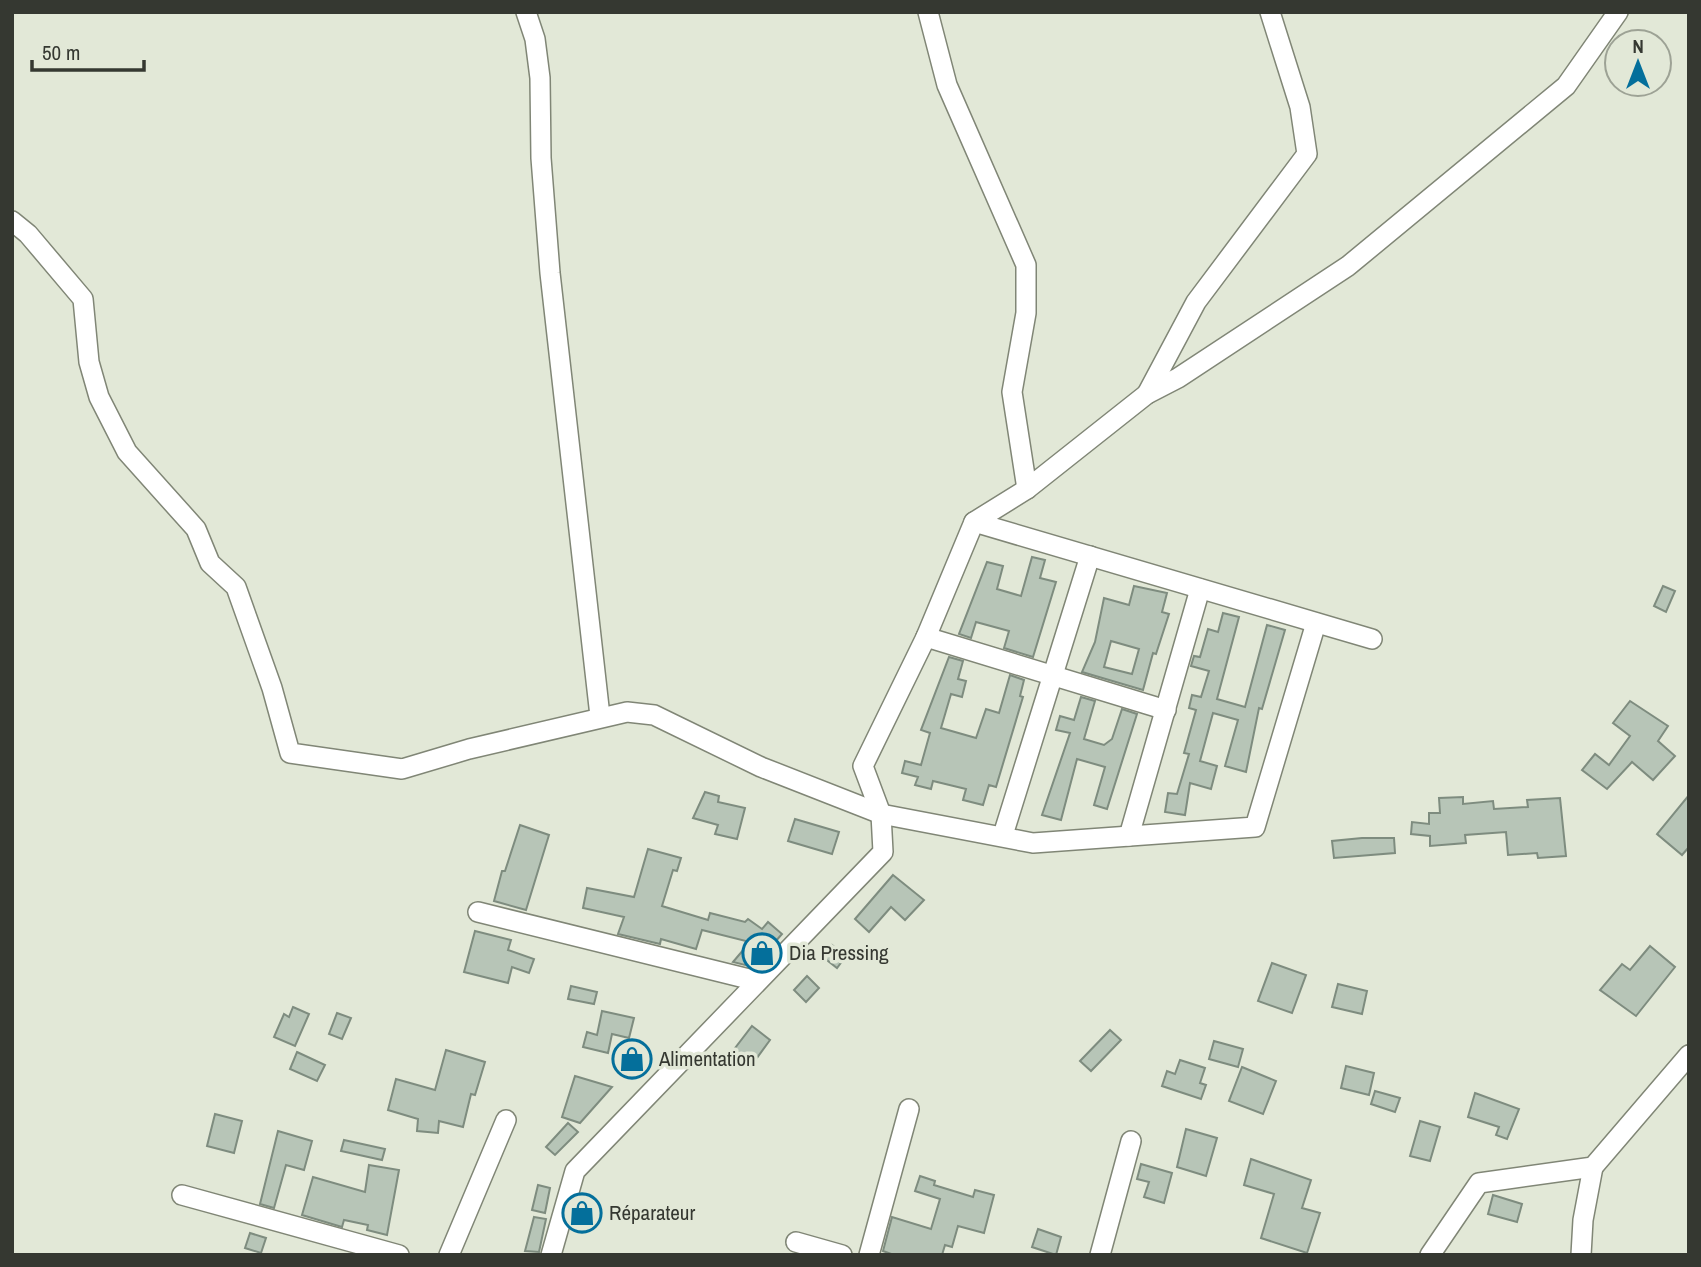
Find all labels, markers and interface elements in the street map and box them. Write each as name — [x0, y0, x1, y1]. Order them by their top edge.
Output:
scale bar — [32, 28, 144, 72]
north arrow — [1603, 28, 1673, 98]
text: N — [1632, 33, 1644, 59]
text: 50 m — [42, 38, 80, 67]
shop icon: Dia Pressing — [741, 932, 783, 974]
place label: Dia Pressing — [789, 938, 889, 967]
shop icon: Alimentation — [611, 1038, 653, 1080]
place label: Alimentation — [658, 1044, 756, 1073]
shop icon: Réparateur — [561, 1192, 603, 1234]
place label: Réparateur — [609, 1198, 695, 1227]

